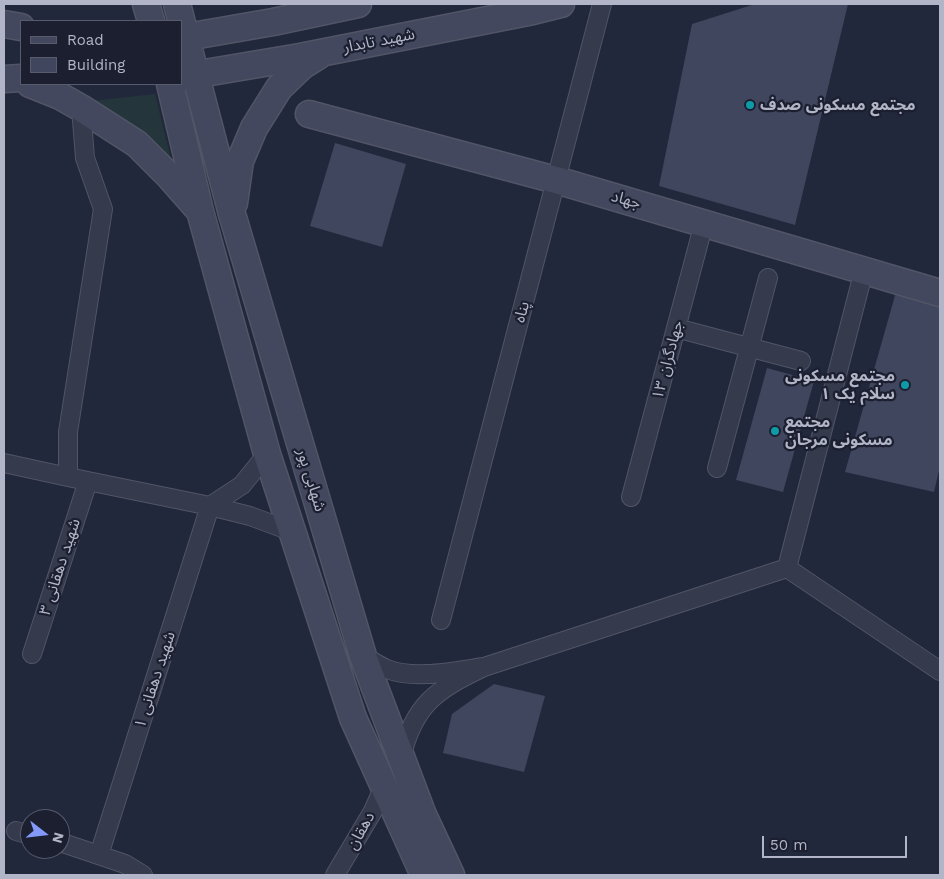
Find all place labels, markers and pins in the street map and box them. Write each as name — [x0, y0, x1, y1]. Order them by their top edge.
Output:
place label: مجتمع مسکونی صدف — [760, 95, 916, 115]
marker: مجتمع مسکونی صدف — [744, 99, 756, 111]
place label: مجتمع مسکونی سلام یک ۱ — [785, 366, 895, 404]
marker: مجتمع مسکونی سلام یک ۱ — [899, 379, 911, 391]
place label: مجتمع مسکونی مرجان — [785, 412, 892, 450]
marker: مجتمع مسکونی مرجان — [769, 425, 781, 437]

